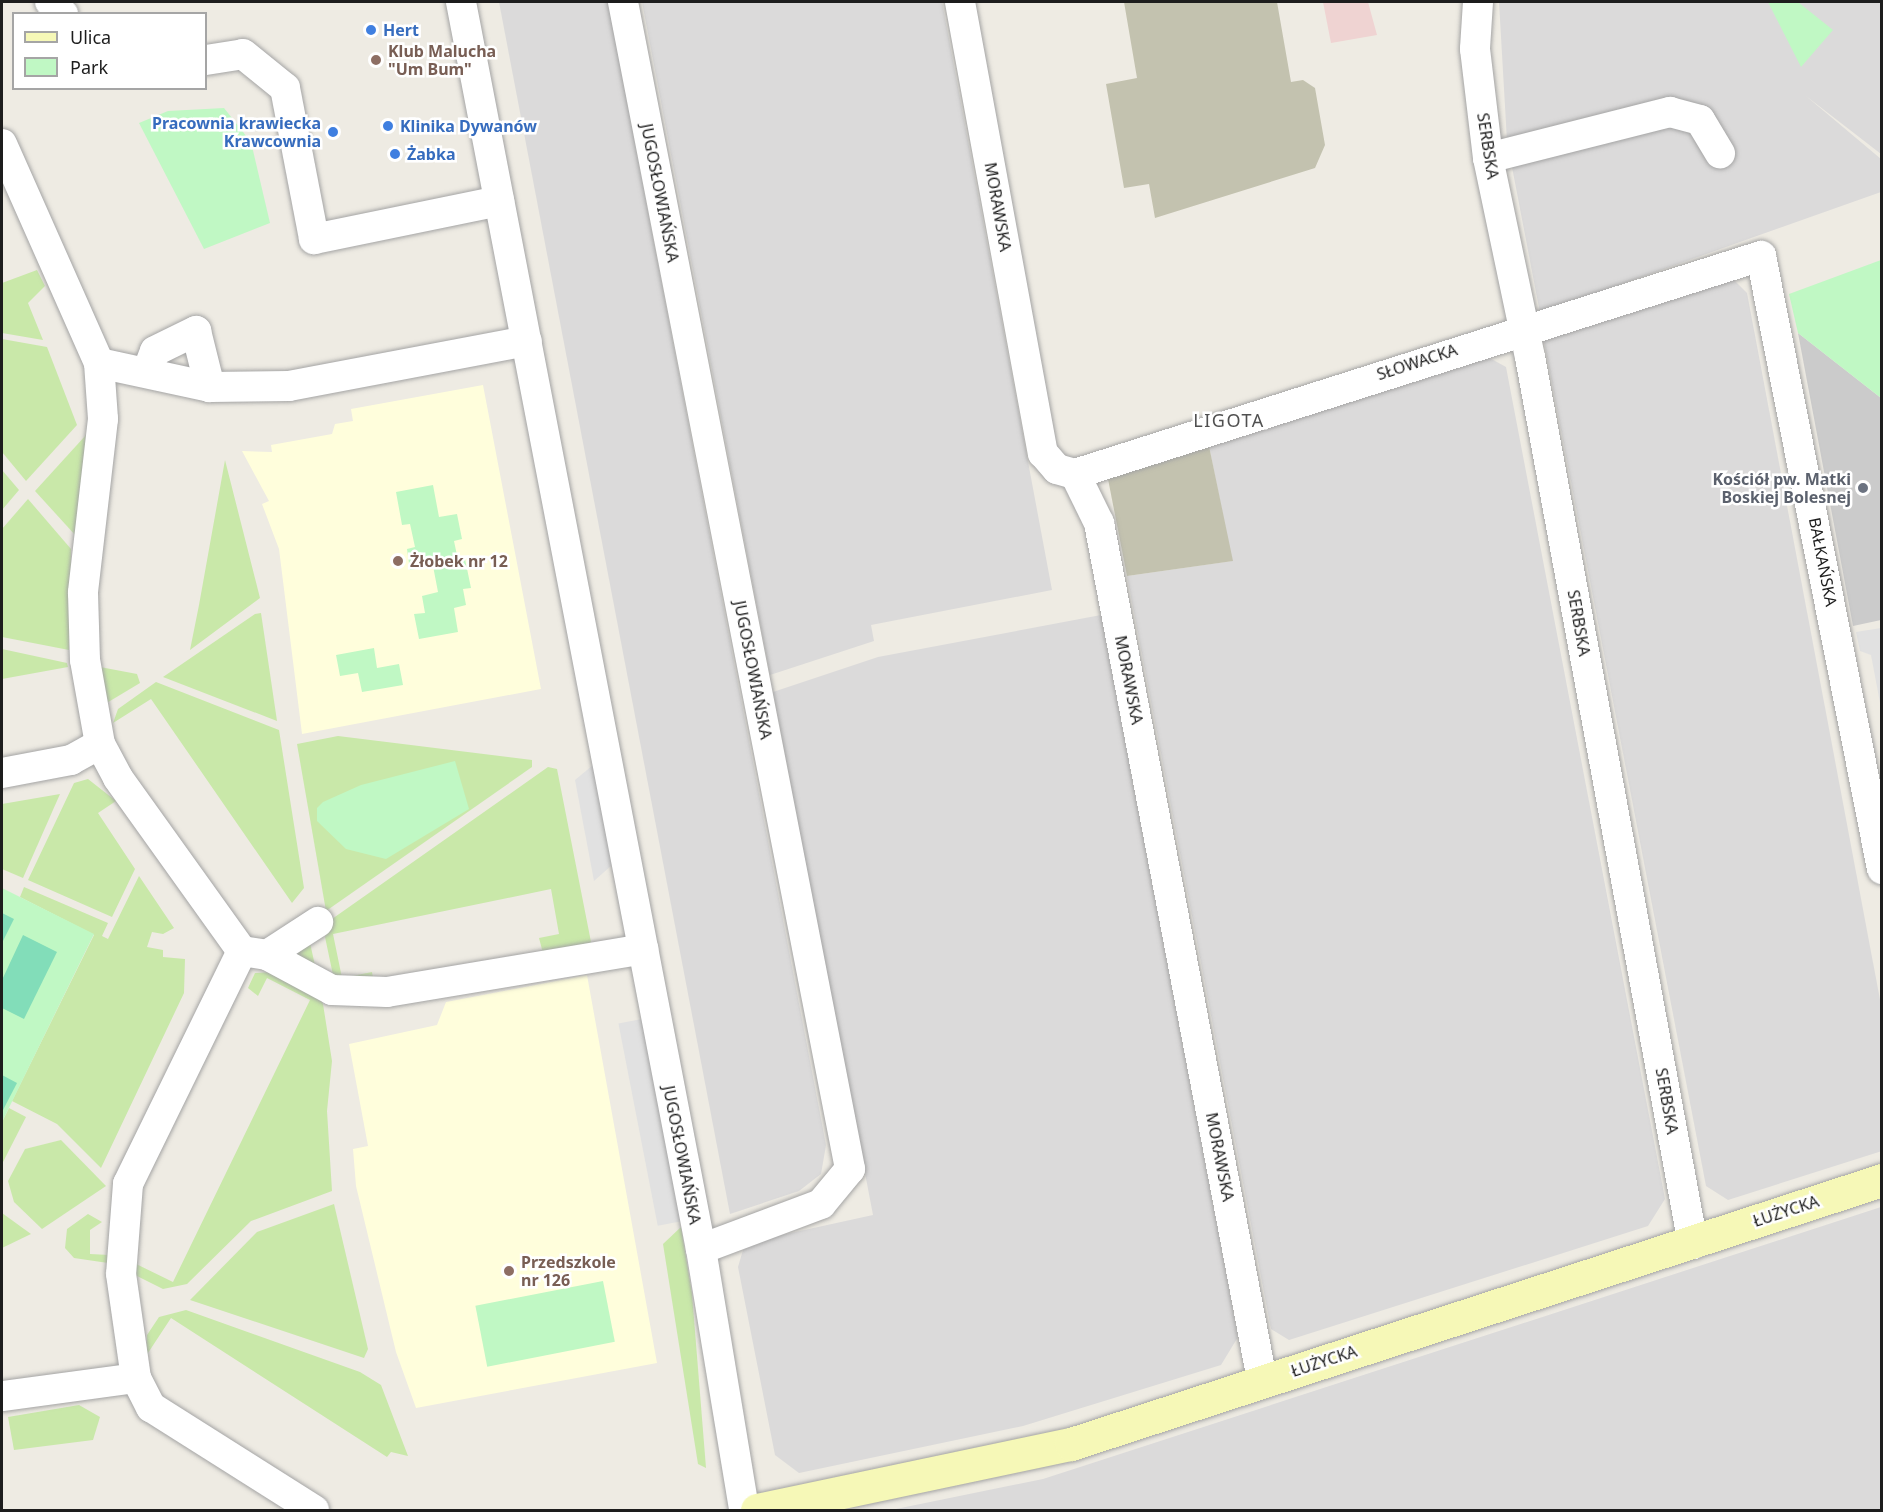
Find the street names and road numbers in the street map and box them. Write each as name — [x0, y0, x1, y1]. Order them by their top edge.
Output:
street label: SERBSKA — [1473, 111, 1503, 181]
street label: JUGOSŁOWIAŃSKA — [637, 122, 683, 264]
street label: MORAWSKA — [981, 161, 1015, 253]
street label: SŁOWACKA — [1374, 340, 1460, 384]
street label: BAŁKAŃSKA — [1805, 516, 1841, 608]
street label: SERBSKA — [1564, 588, 1594, 658]
street label: JUGOSŁOWIAŃSKA — [730, 599, 776, 741]
street label: MORAWSKA — [1111, 634, 1147, 726]
street label: SERBSKA — [1652, 1066, 1682, 1136]
street label: JUGOSŁOWIAŃSKA — [659, 1084, 705, 1226]
street label: MORAWSKA — [1202, 1111, 1238, 1203]
street label: ŁUŻYCKA — [1751, 1191, 1821, 1231]
street label: ŁUŻYCKA — [1289, 1341, 1359, 1381]

